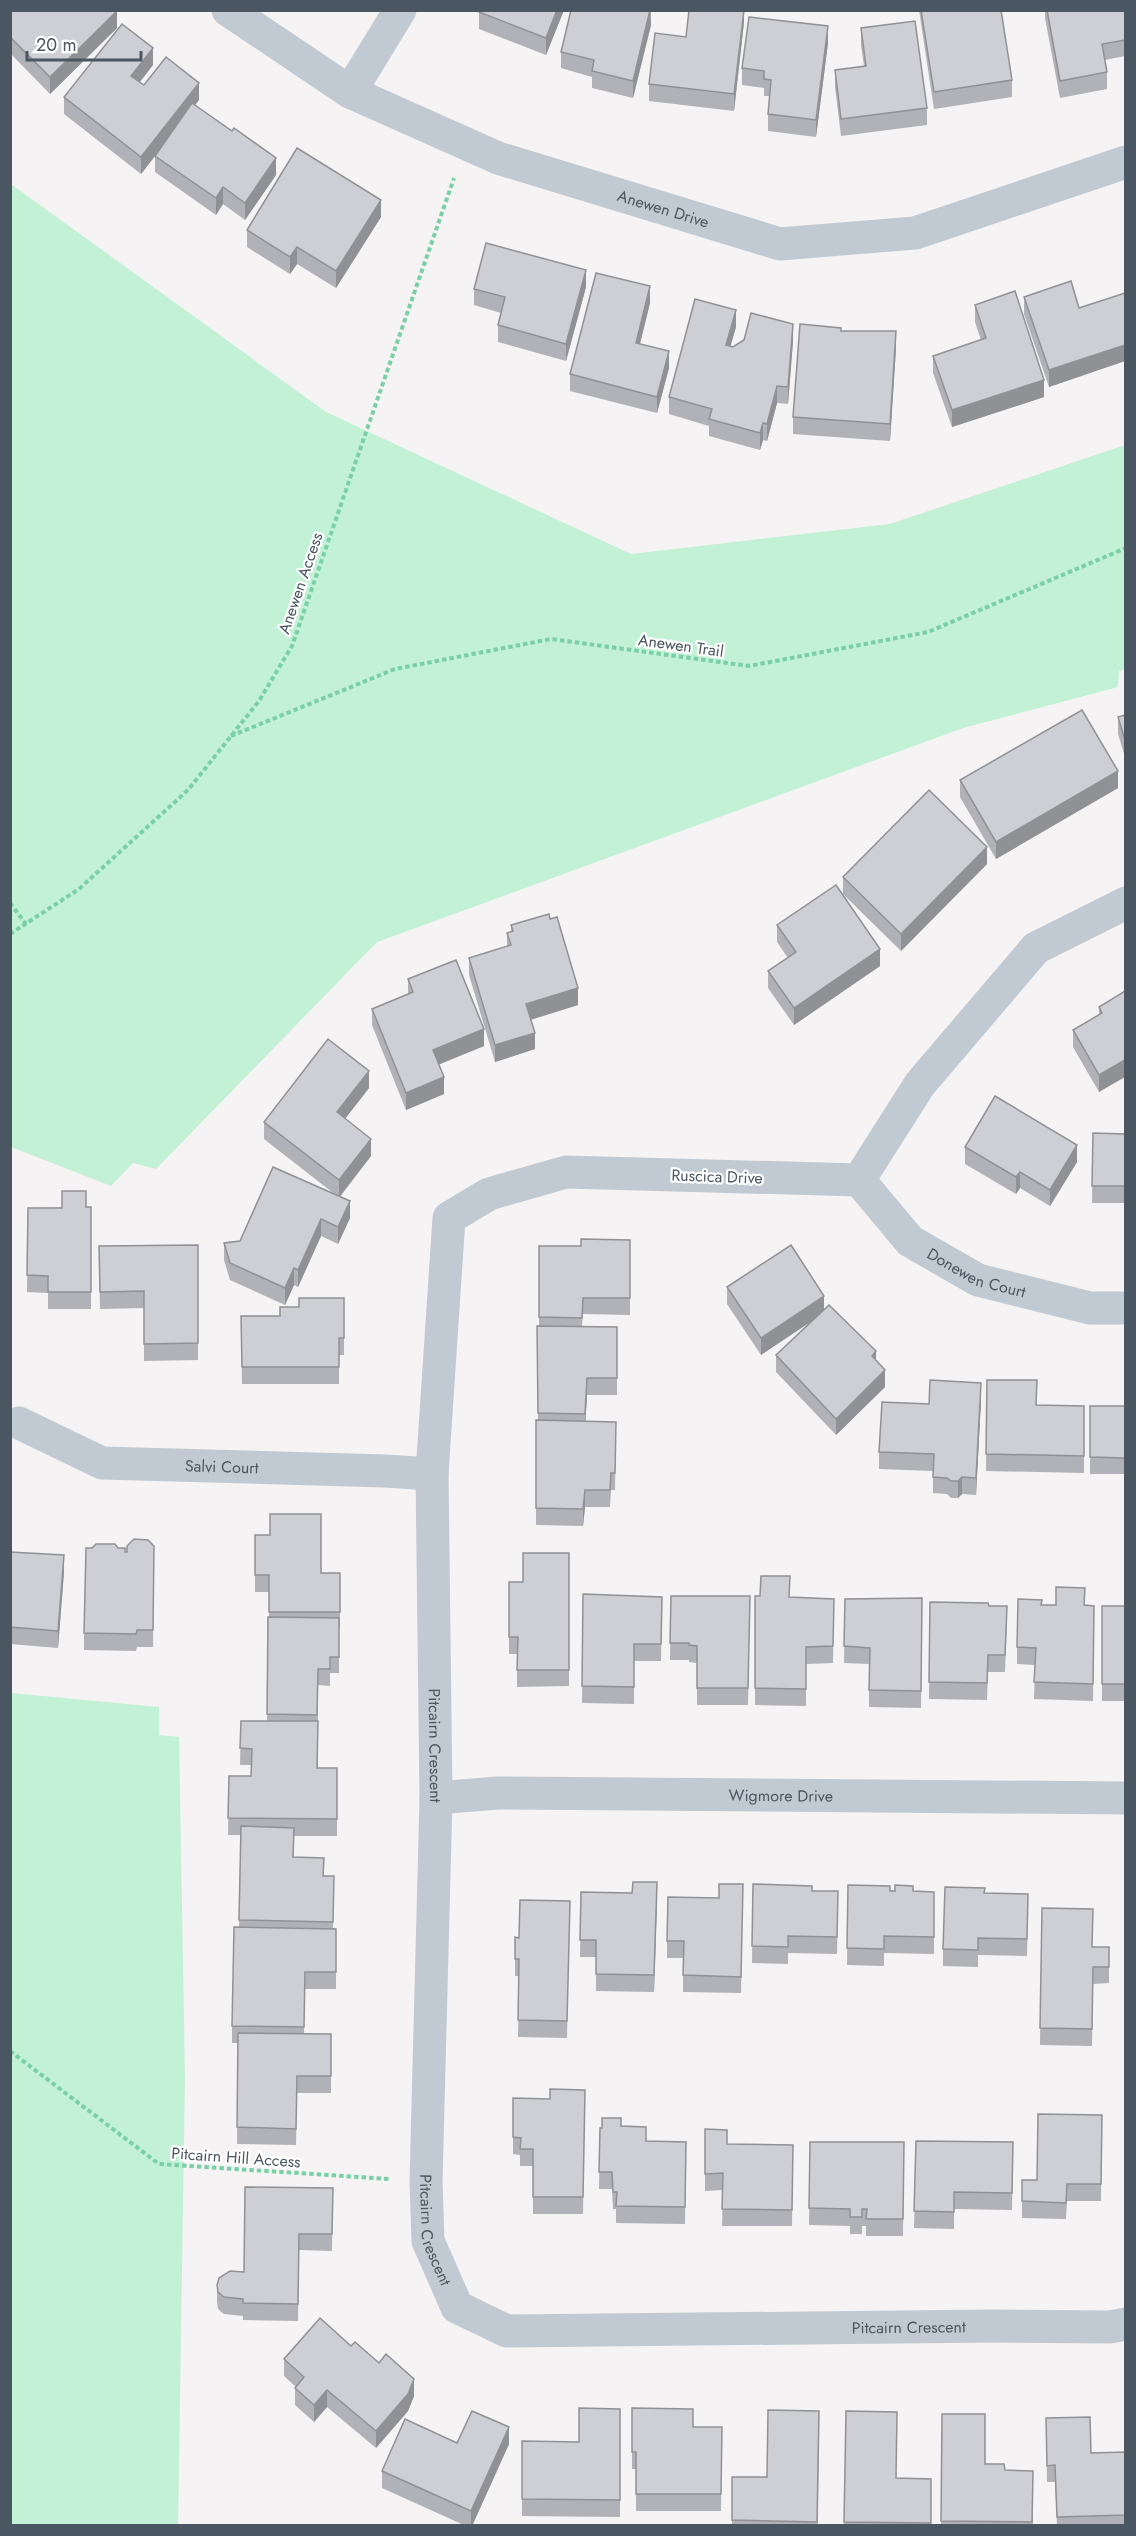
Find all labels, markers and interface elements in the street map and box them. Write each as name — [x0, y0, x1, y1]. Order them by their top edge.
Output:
scale bar — [27, 24, 141, 62]
text: 20 m — [36, 32, 76, 58]
street label: Anewen Drive — [615, 184, 712, 234]
street label: Anewen Access — [272, 529, 329, 637]
street label: Anewen Trail — [637, 628, 725, 663]
street label: Ruscica Drive — [671, 1163, 763, 1190]
street label: Donewen Court — [923, 1242, 1028, 1304]
street label: Salvi Court — [185, 1454, 259, 1479]
street label: Pitcairn Crescent — [423, 1688, 447, 1803]
street label: Wigmore Drive — [729, 1784, 833, 1808]
street label: Pitcairn Hill Access — [170, 2142, 301, 2173]
street label: Pitcairn Crescent — [414, 2174, 457, 2289]
street label: Pitcairn Crescent — [852, 2315, 966, 2339]

